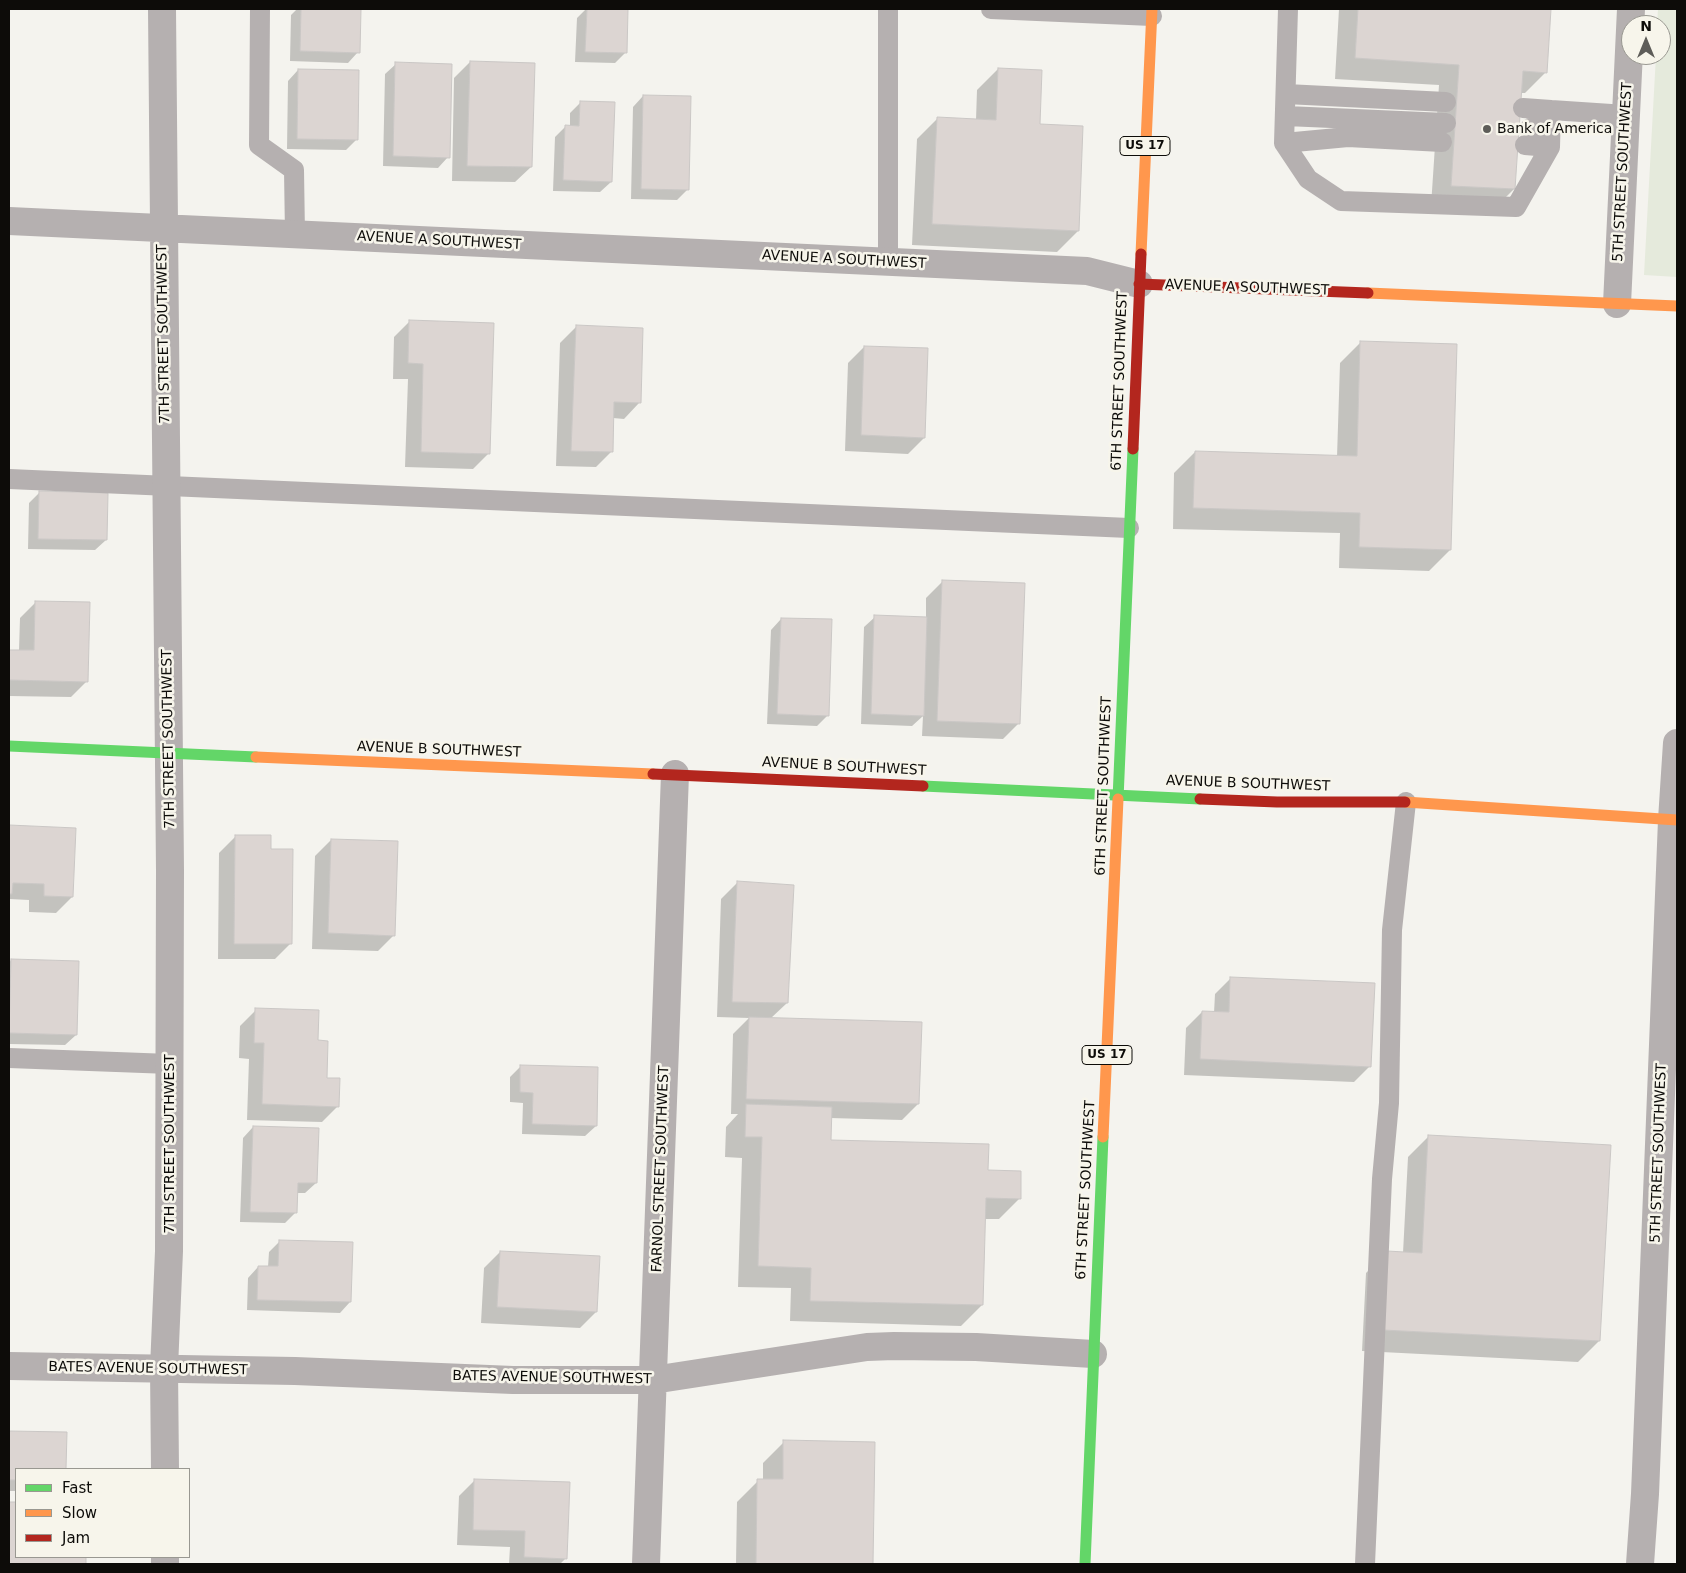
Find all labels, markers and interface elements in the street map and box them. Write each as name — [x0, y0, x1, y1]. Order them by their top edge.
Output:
north arrow — [1621, 15, 1671, 65]
text: N — [1640, 18, 1652, 34]
street label: 5TH STREET SOUTHWEST — [1610, 82, 1636, 262]
place label: Bank of America — [1497, 121, 1612, 137]
marker: Bank of America — [1481, 123, 1493, 135]
road number: US 17 — [1120, 136, 1170, 156]
street label: AVENUE A SOUTHWEST — [356, 228, 522, 254]
street label: 7TH STREET SOUTHWEST — [154, 244, 174, 424]
street label: AVENUE A SOUTHWEST — [761, 247, 927, 273]
street label: AVENUE A SOUTHWEST — [1165, 277, 1329, 299]
street label: 6TH STREET SOUTHWEST — [1108, 291, 1132, 471]
street label: 7TH STREET SOUTHWEST — [159, 649, 179, 829]
street label: 6TH STREET SOUTHWEST — [1092, 696, 1116, 876]
street label: AVENUE B SOUTHWEST — [356, 739, 522, 761]
street label: AVENUE B SOUTHWEST — [761, 754, 927, 780]
street label: AVENUE B SOUTHWEST — [1165, 773, 1331, 795]
road number: US 17 — [1082, 1046, 1132, 1064]
street label: 7TH STREET SOUTHWEST — [162, 1054, 178, 1234]
street label: 5TH STREET SOUTHWEST — [1647, 1063, 1671, 1243]
street label: FARNOL STREET SOUTHWEST — [649, 1065, 673, 1273]
street label: 6TH STREET SOUTHWEST — [1073, 1100, 1099, 1280]
street label: BATES AVENUE SOUTHWEST — [48, 1359, 248, 1379]
street label: BATES AVENUE SOUTHWEST — [452, 1368, 652, 1388]
legend — [15, 1468, 190, 1558]
text: Fast — [62, 1479, 92, 1497]
text: Slow — [62, 1504, 97, 1522]
text: Jam — [62, 1529, 90, 1547]

